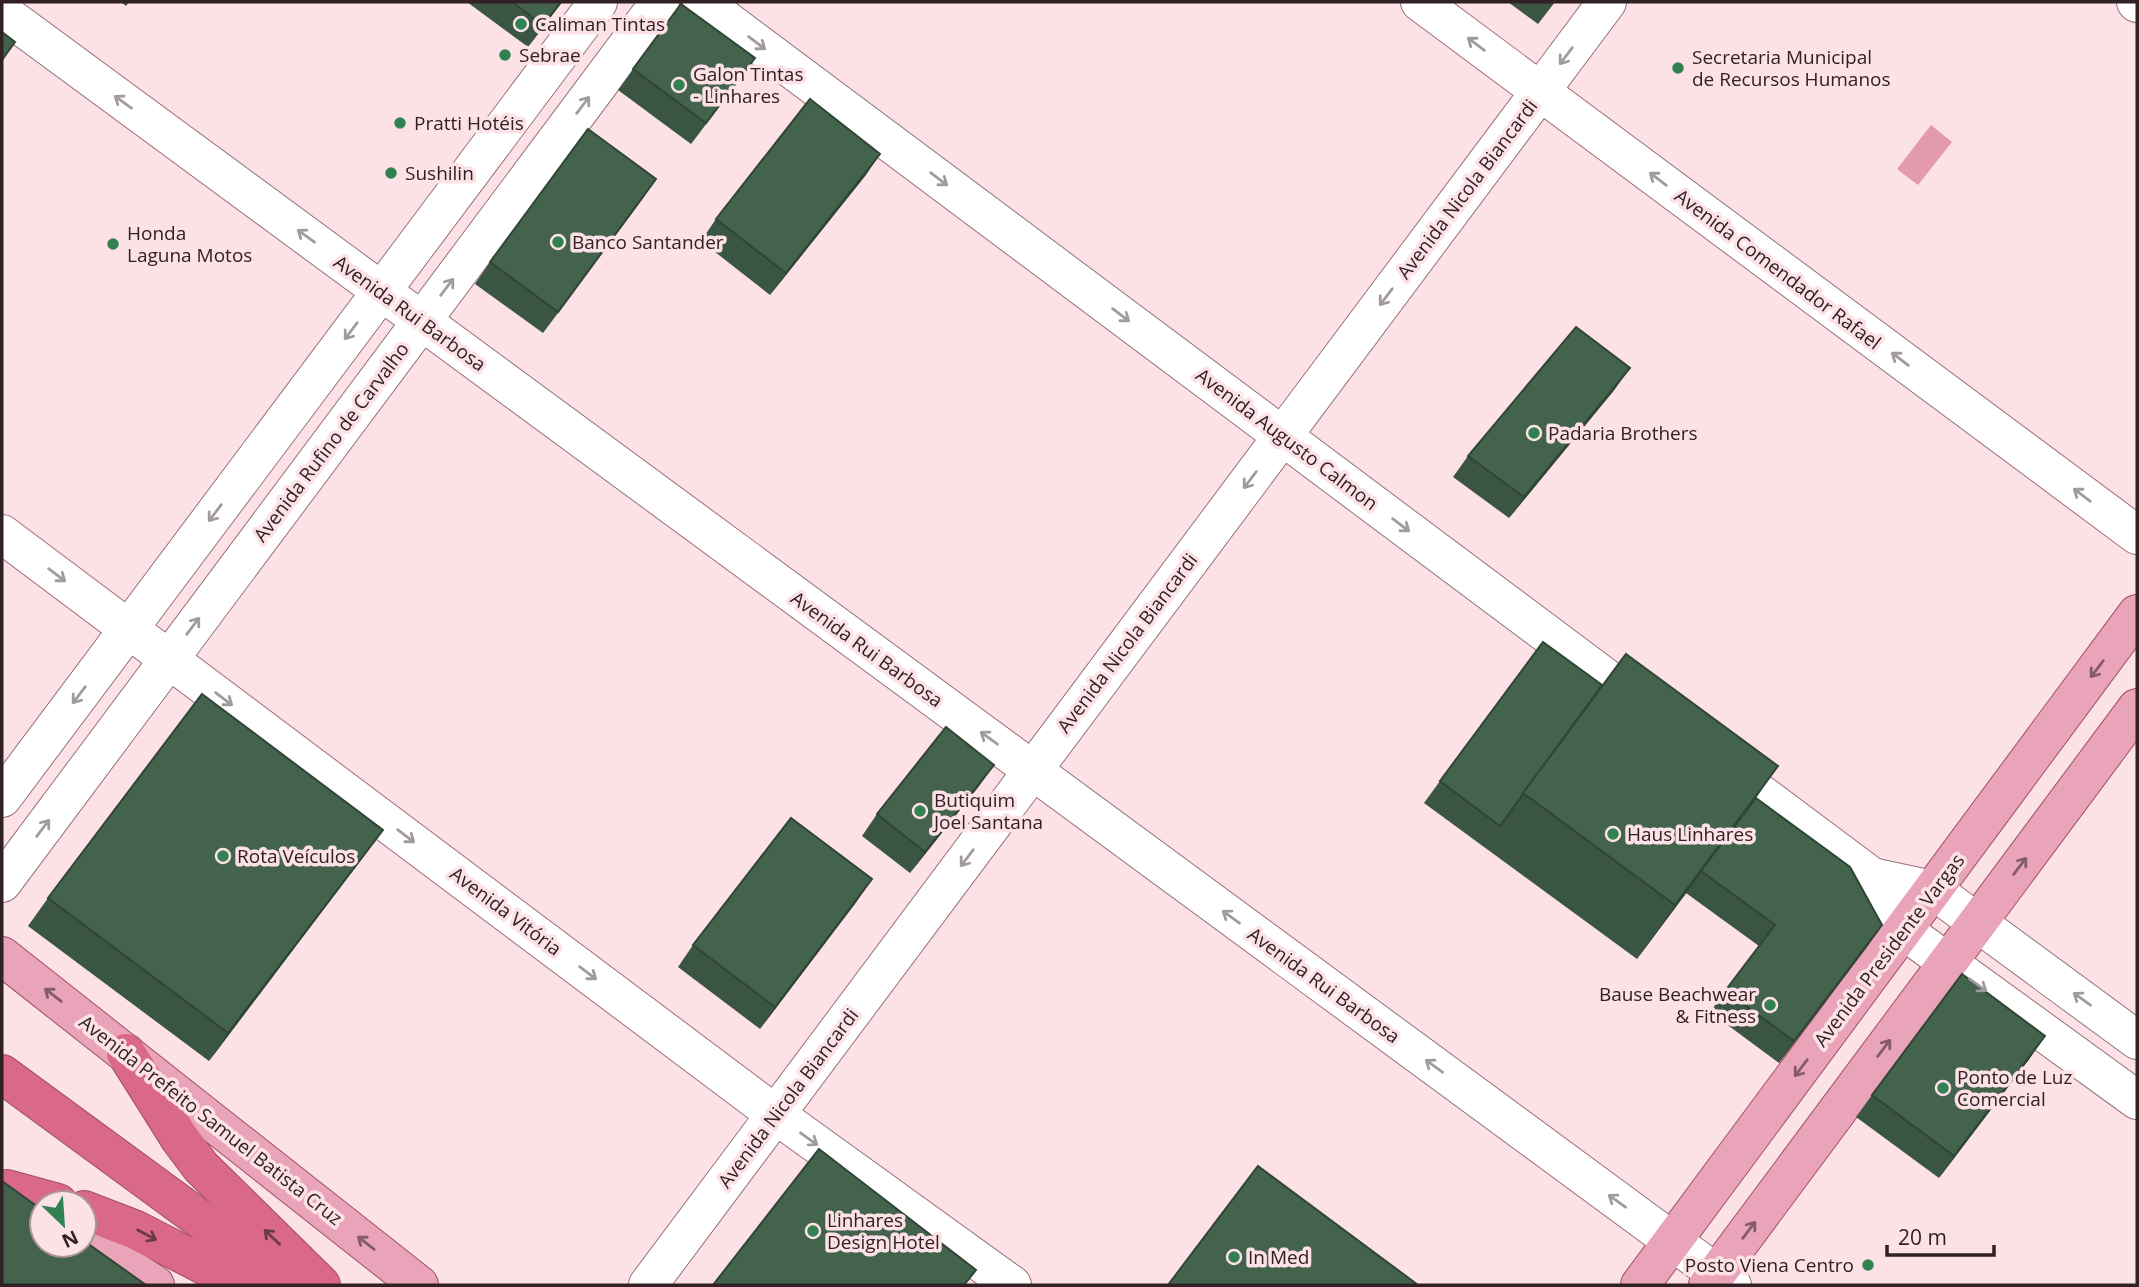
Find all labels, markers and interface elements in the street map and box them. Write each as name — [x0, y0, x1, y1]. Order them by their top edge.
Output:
place label: Caliman Tintas — [535, 11, 665, 37]
marker: Caliman Tintas — [513, 16, 529, 32]
one-way arrow — [747, 35, 765, 50]
one-way arrow — [1467, 36, 1486, 51]
place label: Sebrae — [519, 42, 581, 68]
place label: Secretaria Municipal de Recursos Humanos — [1692, 44, 1891, 92]
marker: Sebrae — [497, 47, 513, 63]
one-way arrow — [1559, 47, 1574, 65]
marker: Secretaria Municipal de Recursos Humanos — [1670, 60, 1686, 76]
place label: Galon Tintas - Linhares — [693, 61, 803, 109]
marker: Galon Tintas - Linhares — [671, 77, 687, 93]
one-way arrow — [114, 94, 133, 109]
street label: Avenida Nicola Biancardi — [1391, 94, 1543, 284]
one-way arrow — [575, 95, 590, 114]
place label: Pratti Hotéis — [414, 110, 524, 136]
marker: Pratti Hotéis — [392, 115, 408, 131]
place label: Sushilin — [405, 160, 474, 186]
marker: Sushilin — [383, 165, 399, 181]
one-way arrow — [929, 172, 948, 186]
one-way arrow — [1649, 172, 1668, 187]
street label: Avenida Comendador Rafael — [1670, 183, 1886, 355]
place label: Honda Laguna Motos — [127, 220, 252, 268]
one-way arrow — [297, 229, 316, 244]
place label: Banco Santander — [572, 229, 724, 255]
marker: Banco Santander — [550, 234, 566, 250]
marker: Honda Laguna Motos — [105, 236, 121, 252]
street label: Avenida Rui Barbosa — [329, 249, 491, 377]
one-way arrow — [439, 278, 454, 297]
one-way arrow — [1379, 288, 1394, 307]
one-way arrow — [1111, 308, 1130, 323]
one-way arrow — [344, 321, 359, 340]
street label: Avenida Rufino de Carvalho — [247, 337, 415, 547]
one-way arrow — [1891, 351, 1910, 366]
street label: Avenida Augusto Calmon — [1191, 362, 1383, 516]
place label: Padaria Brothers — [1548, 420, 1698, 446]
marker: Padaria Brothers — [1526, 425, 1542, 441]
one-way arrow — [1242, 470, 1257, 488]
one-way arrow — [2074, 487, 2092, 502]
one-way arrow — [208, 503, 222, 522]
one-way arrow — [1391, 518, 1410, 532]
street label: Avenida Nicola Biancardi — [1051, 548, 1203, 738]
one-way arrow — [47, 567, 65, 582]
street label: Avenida Rui Barbosa — [786, 585, 948, 713]
one-way arrow — [186, 617, 201, 636]
one-way arrow — [2089, 659, 2104, 678]
one-way arrow — [71, 685, 86, 704]
one-way arrow — [214, 692, 233, 707]
one-way arrow — [980, 731, 998, 746]
place label: Butiquim Joel Santana — [932, 787, 1043, 835]
marker: Butiquim Joel Santana — [912, 803, 928, 819]
one-way arrow — [35, 819, 50, 838]
place label: Haus Linhares — [1627, 821, 1753, 847]
marker: Haus Linhares — [1605, 826, 1621, 842]
one-way arrow — [396, 829, 415, 843]
place label: Rota Veículos — [237, 843, 355, 869]
marker: Rota Veículos — [215, 848, 231, 864]
one-way arrow — [959, 848, 974, 867]
street label: Avenida Presidente Vargas — [1808, 848, 1970, 1052]
one-way arrow — [2013, 857, 2028, 875]
street label: Avenida Vitória — [445, 861, 567, 961]
one-way arrow — [1222, 910, 1241, 924]
street label: Avenida Rui Barbosa — [1243, 921, 1405, 1049]
one-way arrow — [578, 965, 597, 980]
one-way arrow — [1968, 978, 1987, 992]
place label: Bause Beachwear & Fitness — [1599, 981, 1756, 1029]
one-way arrow — [44, 988, 62, 1003]
one-way arrow — [2073, 992, 2092, 1007]
marker: Bause Beachwear & Fitness — [1762, 997, 1778, 1013]
street label: Avenida Nicola Biancardi — [712, 1003, 864, 1193]
street label: Avenida Prefeito Samuel Batista Cruz — [74, 1009, 348, 1231]
one-way arrow — [1877, 1039, 1892, 1058]
one-way arrow — [1793, 1058, 1808, 1077]
one-way arrow — [1425, 1059, 1444, 1073]
place label: Ponto de Luz Comercial — [1957, 1064, 2072, 1112]
marker: Ponto de Luz Comercial — [1935, 1080, 1951, 1096]
one-way arrow — [799, 1131, 818, 1146]
north arrow — [28, 1189, 98, 1259]
one-way arrow — [1608, 1194, 1627, 1208]
place label: Linhares Design Hotel — [827, 1207, 940, 1255]
scale bar — [1887, 1214, 1994, 1258]
one-way arrow — [1741, 1222, 1756, 1240]
marker: Linhares Design Hotel — [805, 1223, 821, 1239]
text: 20 m — [1898, 1223, 1947, 1251]
text: N — [58, 1224, 83, 1254]
one-way arrow — [137, 1229, 157, 1243]
one-way arrow — [264, 1229, 281, 1246]
one-way arrow — [357, 1235, 375, 1250]
place label: In Med — [1248, 1244, 1309, 1270]
marker: In Med — [1226, 1249, 1242, 1265]
place label: Posto Viena Centro — [1685, 1252, 1854, 1278]
marker: Posto Viena Centro — [1860, 1257, 1876, 1273]

